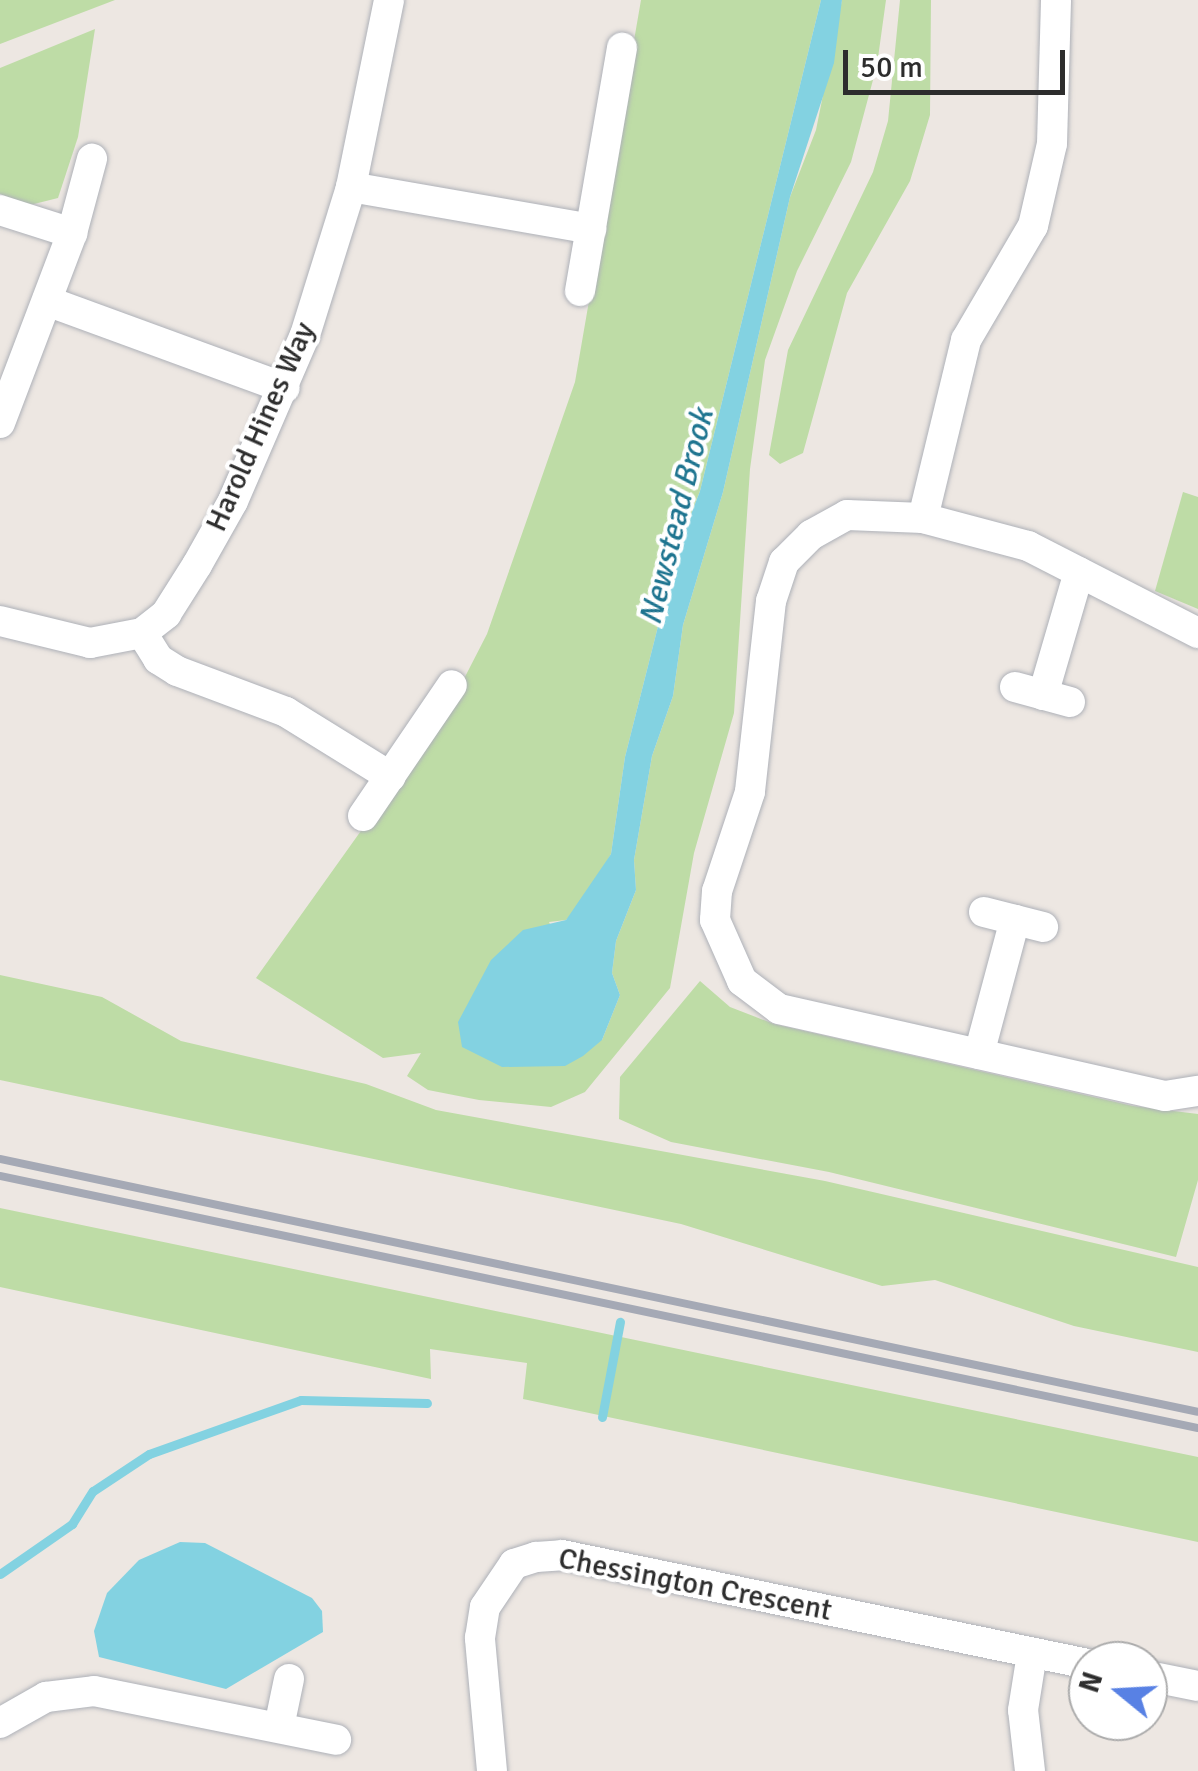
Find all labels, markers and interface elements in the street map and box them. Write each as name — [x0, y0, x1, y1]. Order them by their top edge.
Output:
scale bar — [848, 30, 1070, 92]
text: 50 m — [860, 49, 923, 86]
street label: Harold Hines Way — [199, 317, 323, 537]
water label: Newstead Brook — [632, 405, 722, 629]
street label: Chessington Crescent — [555, 1541, 835, 1629]
north arrow — [1068, 1641, 1168, 1741]
text: N — [1072, 1668, 1111, 1697]

